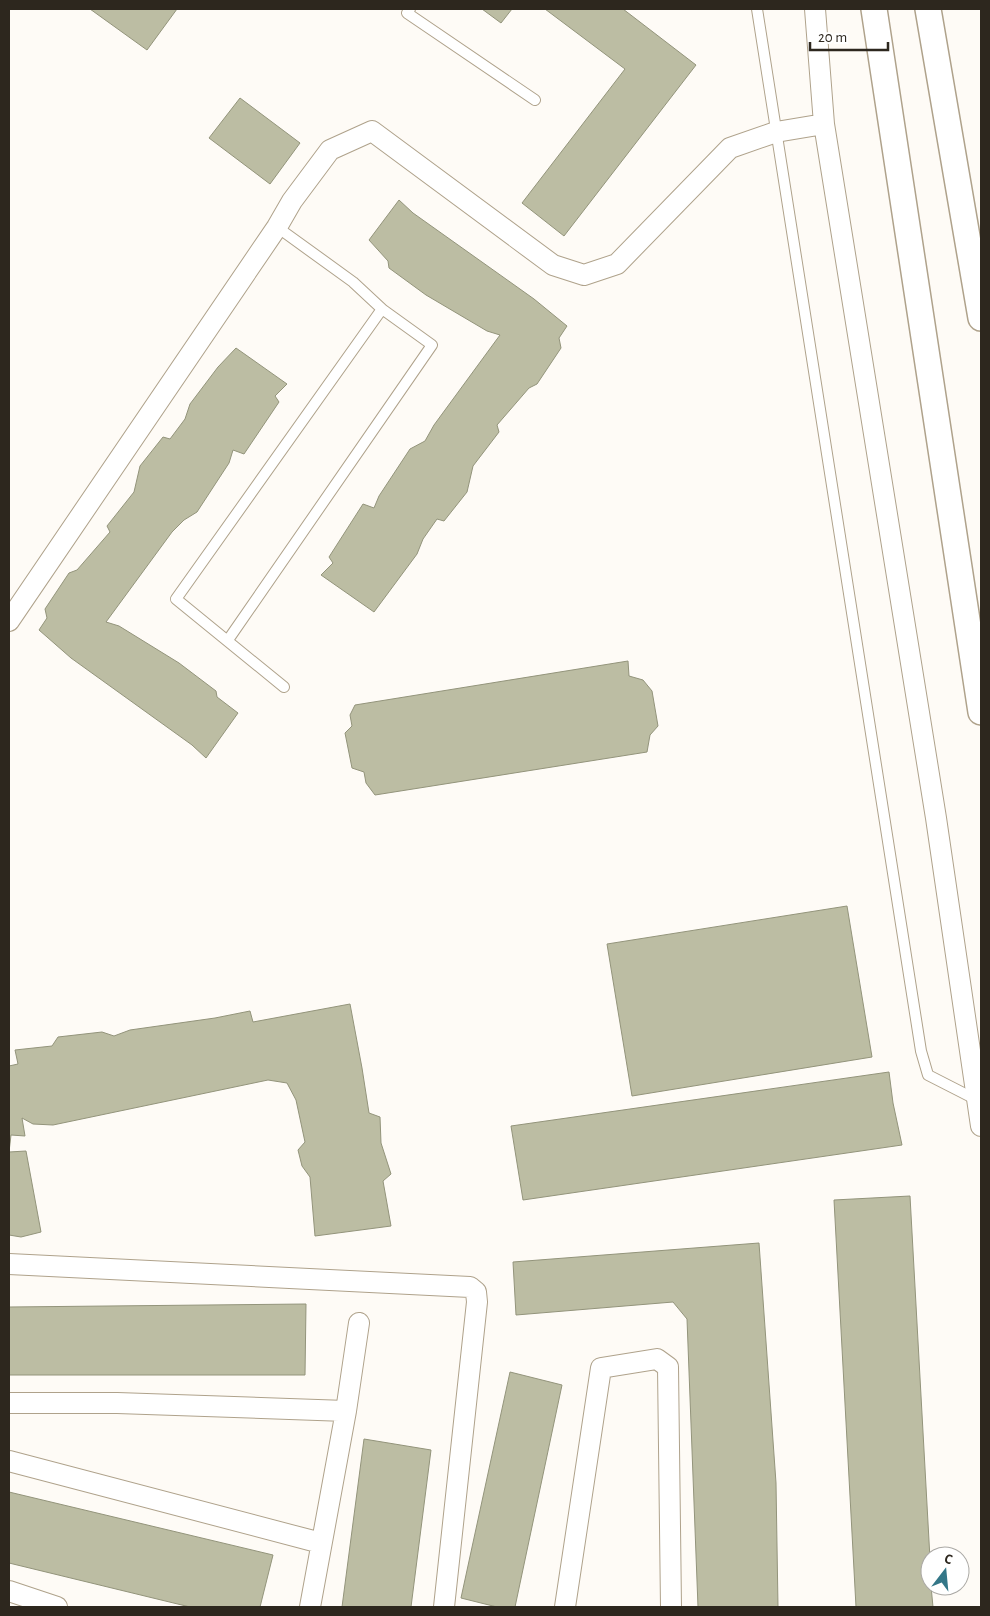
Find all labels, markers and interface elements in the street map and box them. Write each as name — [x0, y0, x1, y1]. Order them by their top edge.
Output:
scale bar — [810, 20, 888, 52]
text: 20 m — [818, 30, 847, 45]
north arrow — [920, 1546, 970, 1596]
text: С — [943, 1552, 954, 1567]

